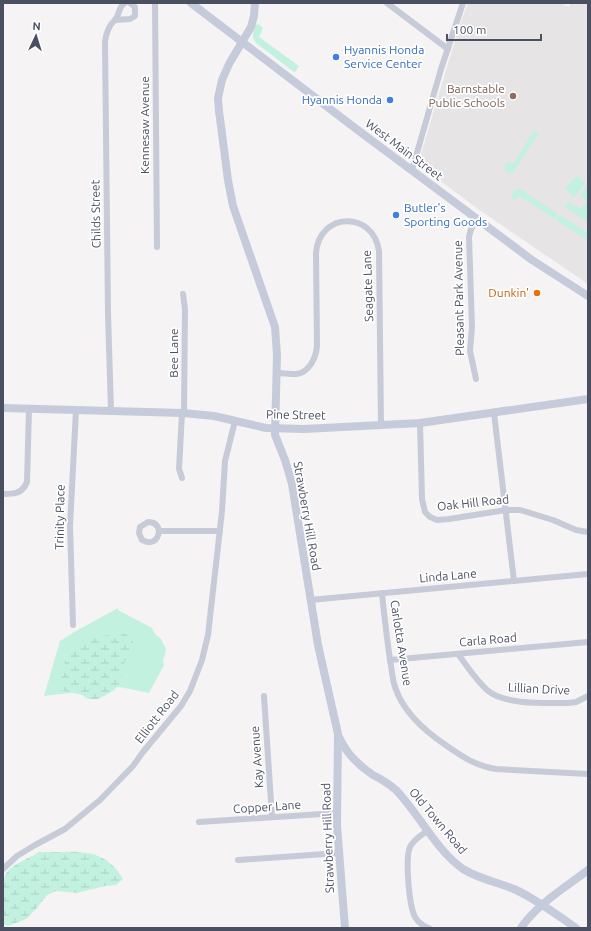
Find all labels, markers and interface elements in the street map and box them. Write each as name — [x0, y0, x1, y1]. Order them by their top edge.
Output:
north arrow — [16, 16, 56, 56]
scale bar — [447, 16, 541, 42]
text: N — [32, 20, 41, 32]
text: 100 m — [453, 23, 486, 36]
place label: Hyannis Honda Service Center — [344, 43, 424, 70]
marker: Hyannis Honda Service Center — [331, 52, 341, 62]
street label: Kennesaw Avenue — [138, 76, 151, 174]
place label: Barnstable Public Schools — [428, 82, 505, 109]
marker: Barnstable Public Schools — [508, 91, 518, 101]
place label: Hyannis Honda — [302, 93, 382, 106]
marker: Hyannis Honda — [385, 95, 395, 105]
street label: West Main Street — [363, 116, 446, 183]
street label: Childs Street — [88, 179, 103, 248]
place label: Butler's Sporting Goods — [404, 201, 487, 228]
marker: Butler's Sporting Goods — [391, 210, 401, 220]
street label: Pleasant Park Avenue — [451, 240, 466, 356]
street label: Seagate Lane — [360, 250, 375, 322]
place label: Dunkin' — [488, 286, 529, 299]
marker: Dunkin' — [532, 288, 542, 298]
street label: Bee Lane — [167, 328, 180, 378]
street label: Pine Street — [266, 407, 326, 422]
street label: Strawberry Hill Road — [291, 460, 323, 571]
street label: Trinity Place — [52, 484, 67, 550]
street label: Oak Hill Road — [436, 492, 510, 513]
street label: Linda Lane — [419, 567, 477, 584]
street label: Carlotta Avenue — [388, 599, 415, 687]
street label: Carla Road — [459, 631, 517, 648]
street label: Lillian Drive — [508, 680, 571, 697]
street label: Elliott Road — [132, 688, 181, 745]
street label: Kay Avenue — [248, 725, 265, 789]
street label: Strawberry Hill Road — [319, 783, 336, 893]
street label: Old Town Road — [407, 785, 470, 856]
street label: Copper Lane — [233, 798, 301, 815]

